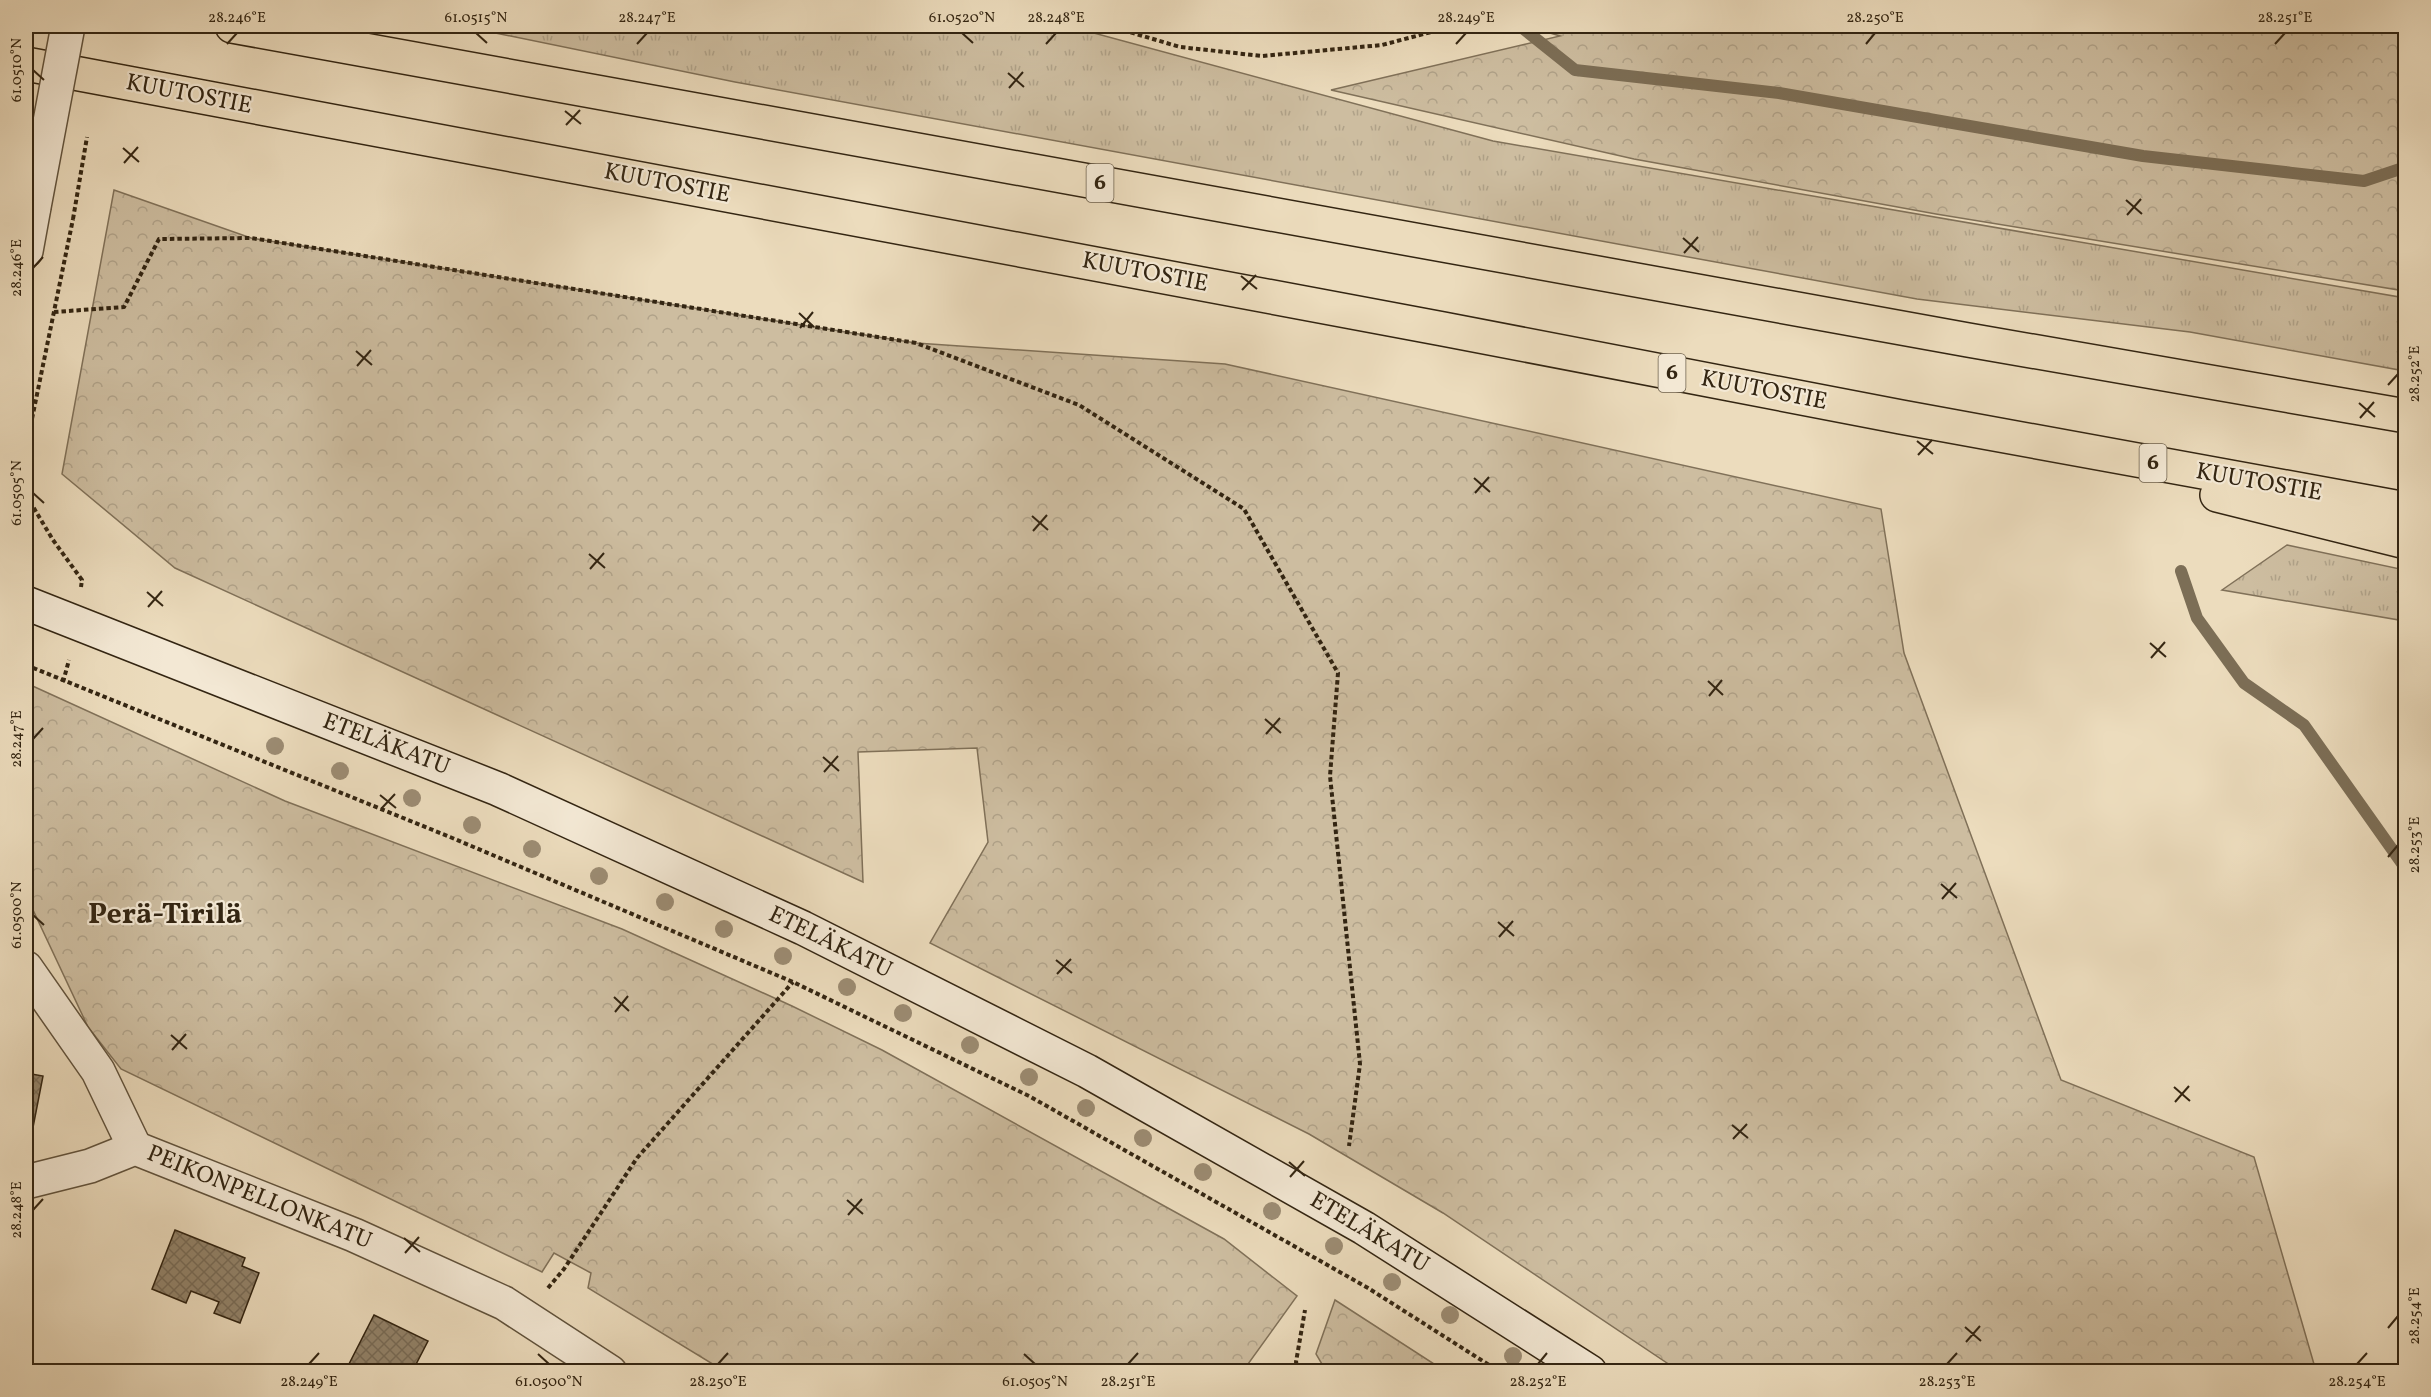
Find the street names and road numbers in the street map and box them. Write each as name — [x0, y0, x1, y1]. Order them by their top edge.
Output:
street label: KUUTOSTIE — [123, 66, 255, 124]
street label: KUUTOSTIE — [601, 155, 733, 213]
road number: 6 — [1086, 164, 1114, 202]
street label: KUUTOSTIE — [1079, 244, 1211, 302]
road number: 6 — [1658, 354, 1686, 392]
street label: KUUTOSTIE — [1698, 362, 1830, 420]
road number: 6 — [2140, 444, 2166, 482]
street label: KUUTOSTIE — [2193, 455, 2325, 511]
street label: ETELÄKATU — [317, 705, 455, 785]
street label: ETELÄKATU — [762, 898, 898, 988]
street label: PEIKONPELLONKATU — [141, 1137, 377, 1259]
street label: ETELÄKATU — [1303, 1184, 1435, 1282]

